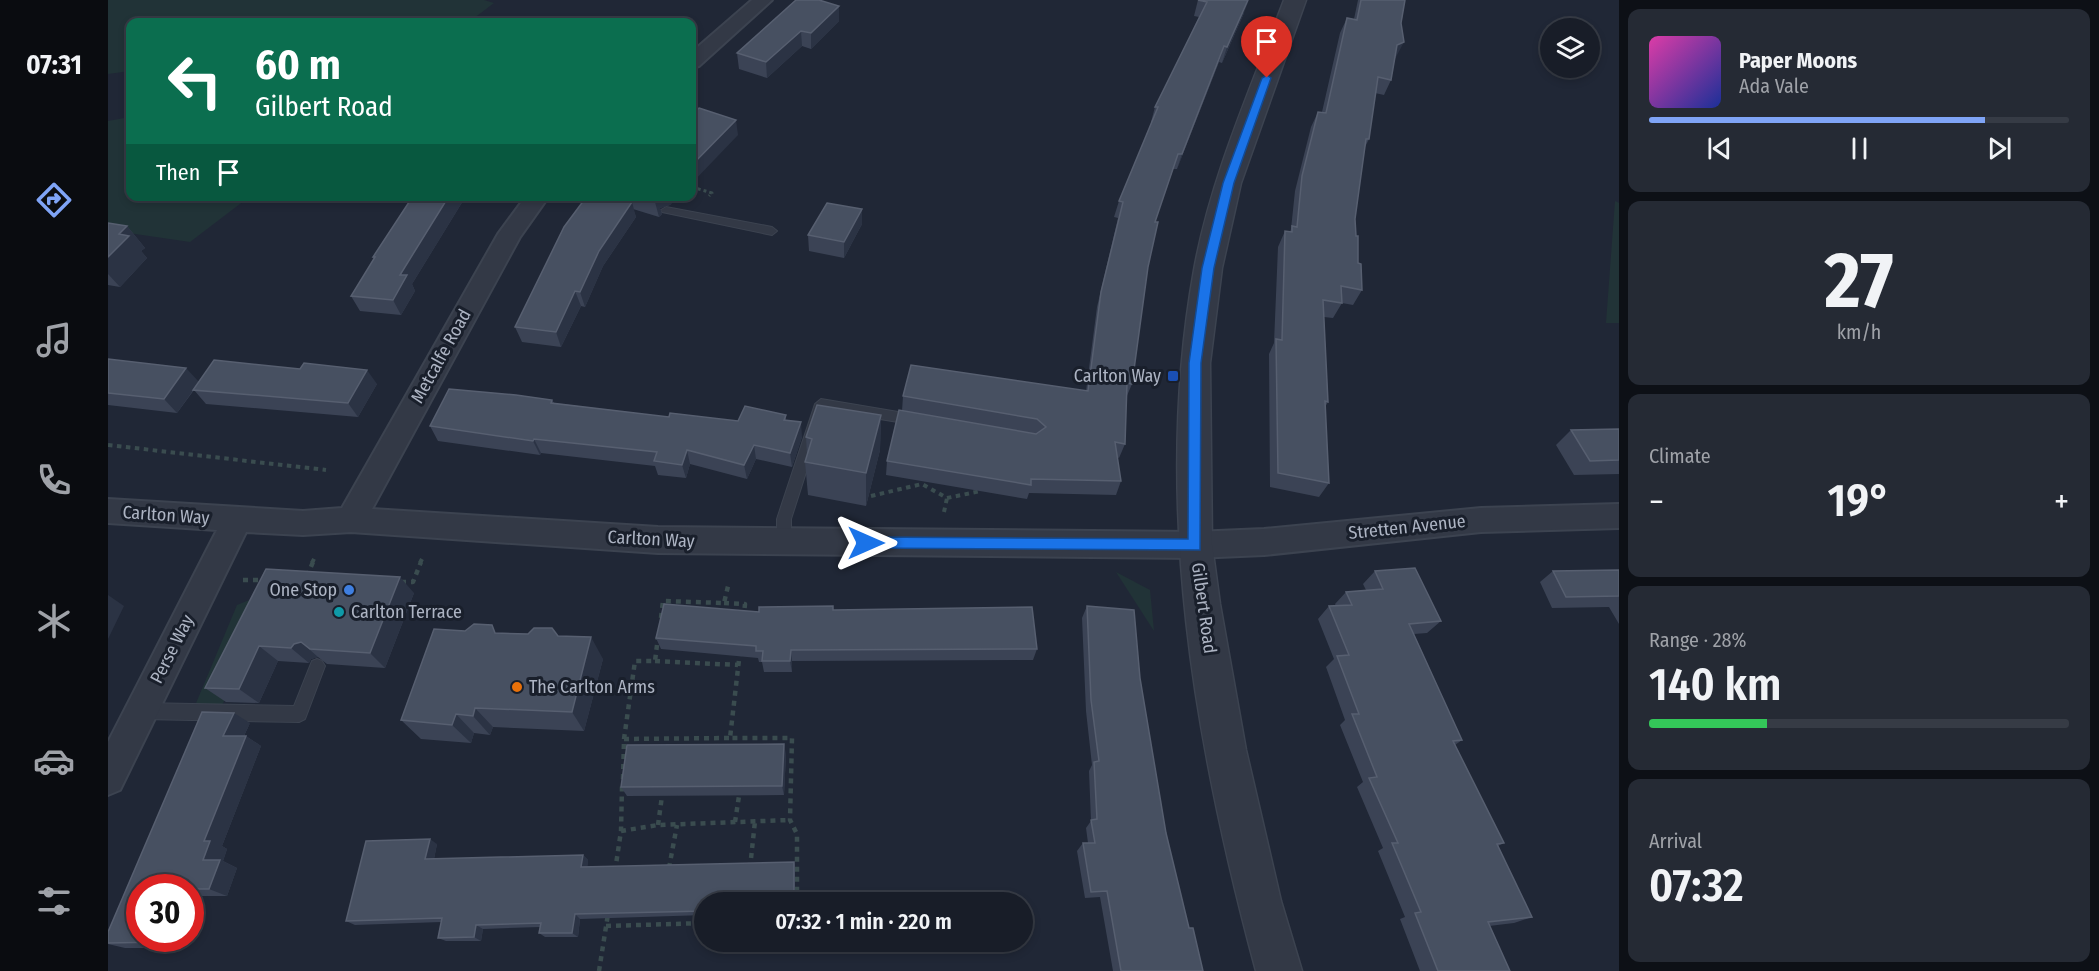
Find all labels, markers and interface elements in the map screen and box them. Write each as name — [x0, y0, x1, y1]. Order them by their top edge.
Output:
pin — [1241, 16, 1292, 78]
map controls — [1540, 18, 1600, 78]
button: layers — [1540, 18, 1600, 78]
icon: arrive — [1250, 25, 1283, 58]
text: 60 m — [255, 40, 341, 90]
icon: left — [156, 42, 234, 120]
text: Paper Moons — [1739, 47, 1857, 74]
text: 07:31 — [26, 49, 82, 81]
text: Ada Vale — [1739, 74, 1809, 98]
text: Gilbert Road — [255, 91, 393, 123]
icon: previous — [1703, 132, 1736, 165]
icon: pause — [1843, 132, 1876, 165]
icon: next — [1983, 132, 2016, 165]
icon: arrive — [212, 156, 245, 189]
text: Then — [156, 159, 200, 186]
icon: directions — [33, 179, 75, 221]
text: 27 — [1825, 234, 1893, 328]
street label: Metcalfe Road — [406, 305, 476, 407]
icon: music — [33, 319, 75, 361]
text: km/h — [1837, 320, 1881, 344]
place label: Carlton Way — [1074, 365, 1161, 387]
marker: Carlton Way — [1166, 369, 1180, 383]
text: Climate — [1649, 444, 1711, 468]
icon: phone — [33, 459, 75, 501]
text: 19° — [1828, 474, 1890, 528]
text: − — [1649, 482, 1664, 522]
text: + — [2054, 482, 2069, 522]
street label: Carlton Way — [122, 501, 210, 529]
street label: Stretten Avenue — [1347, 510, 1467, 544]
position arrow — [834, 511, 898, 575]
street label: Carlton Way — [607, 526, 695, 552]
street label: Gilbert Road — [1187, 561, 1221, 655]
place label: One Stop — [270, 579, 337, 601]
marker: One Stop — [342, 583, 356, 597]
icon: climate — [33, 600, 75, 642]
place label: Carlton Terrace — [351, 601, 462, 623]
marker: Carlton Terrace — [332, 605, 346, 619]
street label: Perse Way — [145, 611, 199, 687]
text: Range · 28% — [1649, 628, 1746, 652]
text: 140 km — [1649, 658, 1781, 712]
place label: The Carlton Arms — [529, 676, 655, 698]
marker: The Carlton Arms — [510, 680, 524, 694]
icon: car — [33, 740, 75, 782]
text: Arrival — [1649, 829, 1702, 853]
text: 07:32 — [1649, 859, 1744, 913]
speed limit sign: 30 — [126, 874, 204, 952]
icon: filters — [33, 880, 75, 922]
text: 07:32 · 1 min · 220 m — [775, 908, 952, 935]

